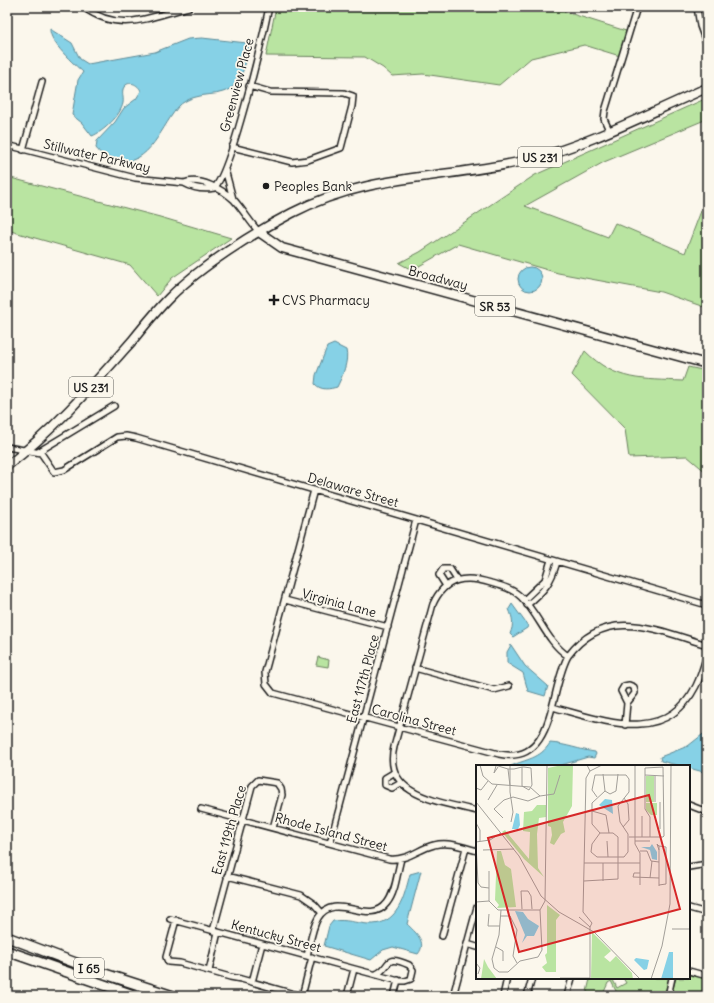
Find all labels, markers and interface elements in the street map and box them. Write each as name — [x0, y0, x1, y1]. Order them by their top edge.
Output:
street label: Greenview Place — [216, 36, 258, 134]
street label: Stillwater Parkway — [42, 135, 152, 177]
road number: US 231 — [518, 147, 562, 167]
place label: Peoples Bank — [274, 178, 352, 195]
marker: Peoples Bank — [261, 181, 271, 191]
street label: Broadway — [406, 262, 470, 294]
place label: CVS Pharmacy — [282, 292, 370, 309]
marker: CVS Pharmacy — [269, 295, 279, 305]
road number: SR 53 — [475, 296, 515, 316]
road number: US 231 — [69, 377, 113, 397]
street label: Delaware Street — [306, 469, 401, 511]
street label: Virginia Lane — [300, 585, 378, 621]
street label: East 117th Place — [343, 633, 383, 725]
street label: Carolina Street — [370, 701, 459, 740]
inset map — [476, 765, 690, 979]
street label: East 119th Place — [208, 783, 250, 877]
street label: Rhode Island Street — [273, 809, 390, 855]
street label: Kentucky Street — [229, 916, 323, 956]
road number: I 65 — [74, 958, 104, 978]

